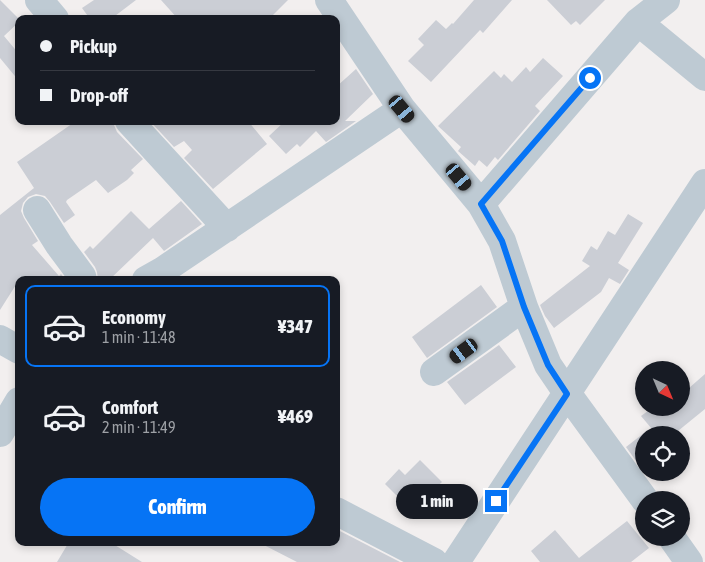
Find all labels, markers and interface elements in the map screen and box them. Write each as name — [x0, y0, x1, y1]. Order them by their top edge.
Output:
text: Pickup — [70, 35, 117, 57]
route start — [579, 67, 601, 89]
text: Drop-off — [70, 84, 128, 106]
car — [386, 93, 417, 125]
car — [443, 161, 474, 193]
icon: car — [42, 304, 87, 349]
text: Economy — [102, 306, 166, 328]
text: ¥347 — [278, 315, 313, 337]
text: 1 min · 11:48 — [102, 328, 175, 346]
car — [447, 336, 480, 366]
north arrow — [635, 361, 690, 416]
map controls — [635, 361, 690, 546]
icon: car — [42, 394, 87, 439]
text: Comfort — [102, 396, 158, 418]
text: ¥469 — [278, 405, 313, 427]
text: 2 min · 11:49 — [102, 418, 175, 436]
button: locate — [635, 426, 690, 481]
button: Confirm — [40, 478, 315, 536]
callout: 1 min — [396, 484, 478, 518]
route end — [485, 490, 507, 512]
button: layers — [635, 491, 690, 546]
text: 1 min — [421, 492, 453, 510]

